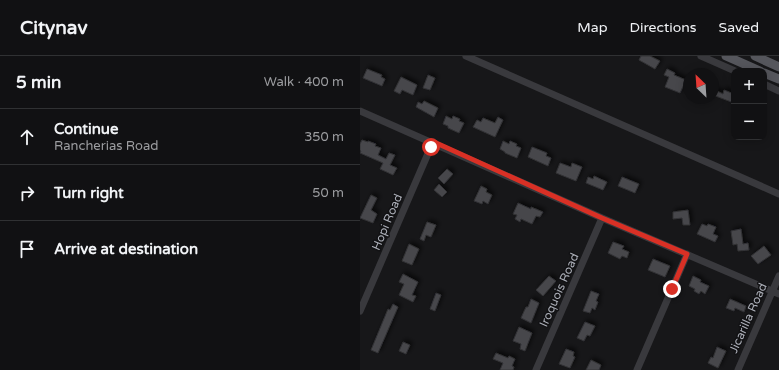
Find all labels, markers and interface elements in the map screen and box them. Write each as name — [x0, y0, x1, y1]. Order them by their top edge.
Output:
text: Citynav — [20, 17, 87, 39]
text: Map — [577, 19, 608, 36]
text: Directions — [630, 19, 697, 36]
text: Saved — [719, 19, 759, 36]
north arrow — [683, 68, 719, 104]
map controls — [731, 68, 767, 140]
button: + — [731, 68, 767, 104]
text: 5 min — [16, 72, 61, 93]
text: Walk · 400 m — [264, 74, 344, 90]
button: − — [731, 104, 767, 140]
text: Continue — [54, 120, 118, 138]
icon: ahead — [16, 126, 38, 148]
text: 350 m — [304, 129, 344, 145]
text: Rancherias Road — [54, 138, 159, 154]
route start — [422, 138, 440, 156]
icon: right — [16, 182, 38, 204]
text: Turn right — [54, 184, 124, 202]
text: 50 m — [312, 185, 344, 201]
street label: Hopi Road — [369, 192, 405, 252]
icon: arrive — [16, 238, 38, 260]
text: Arrive at destination — [54, 240, 198, 258]
street label: Iroquois Road — [536, 251, 582, 329]
route end — [663, 280, 681, 298]
street label: Jicarilla Road — [726, 281, 770, 355]

